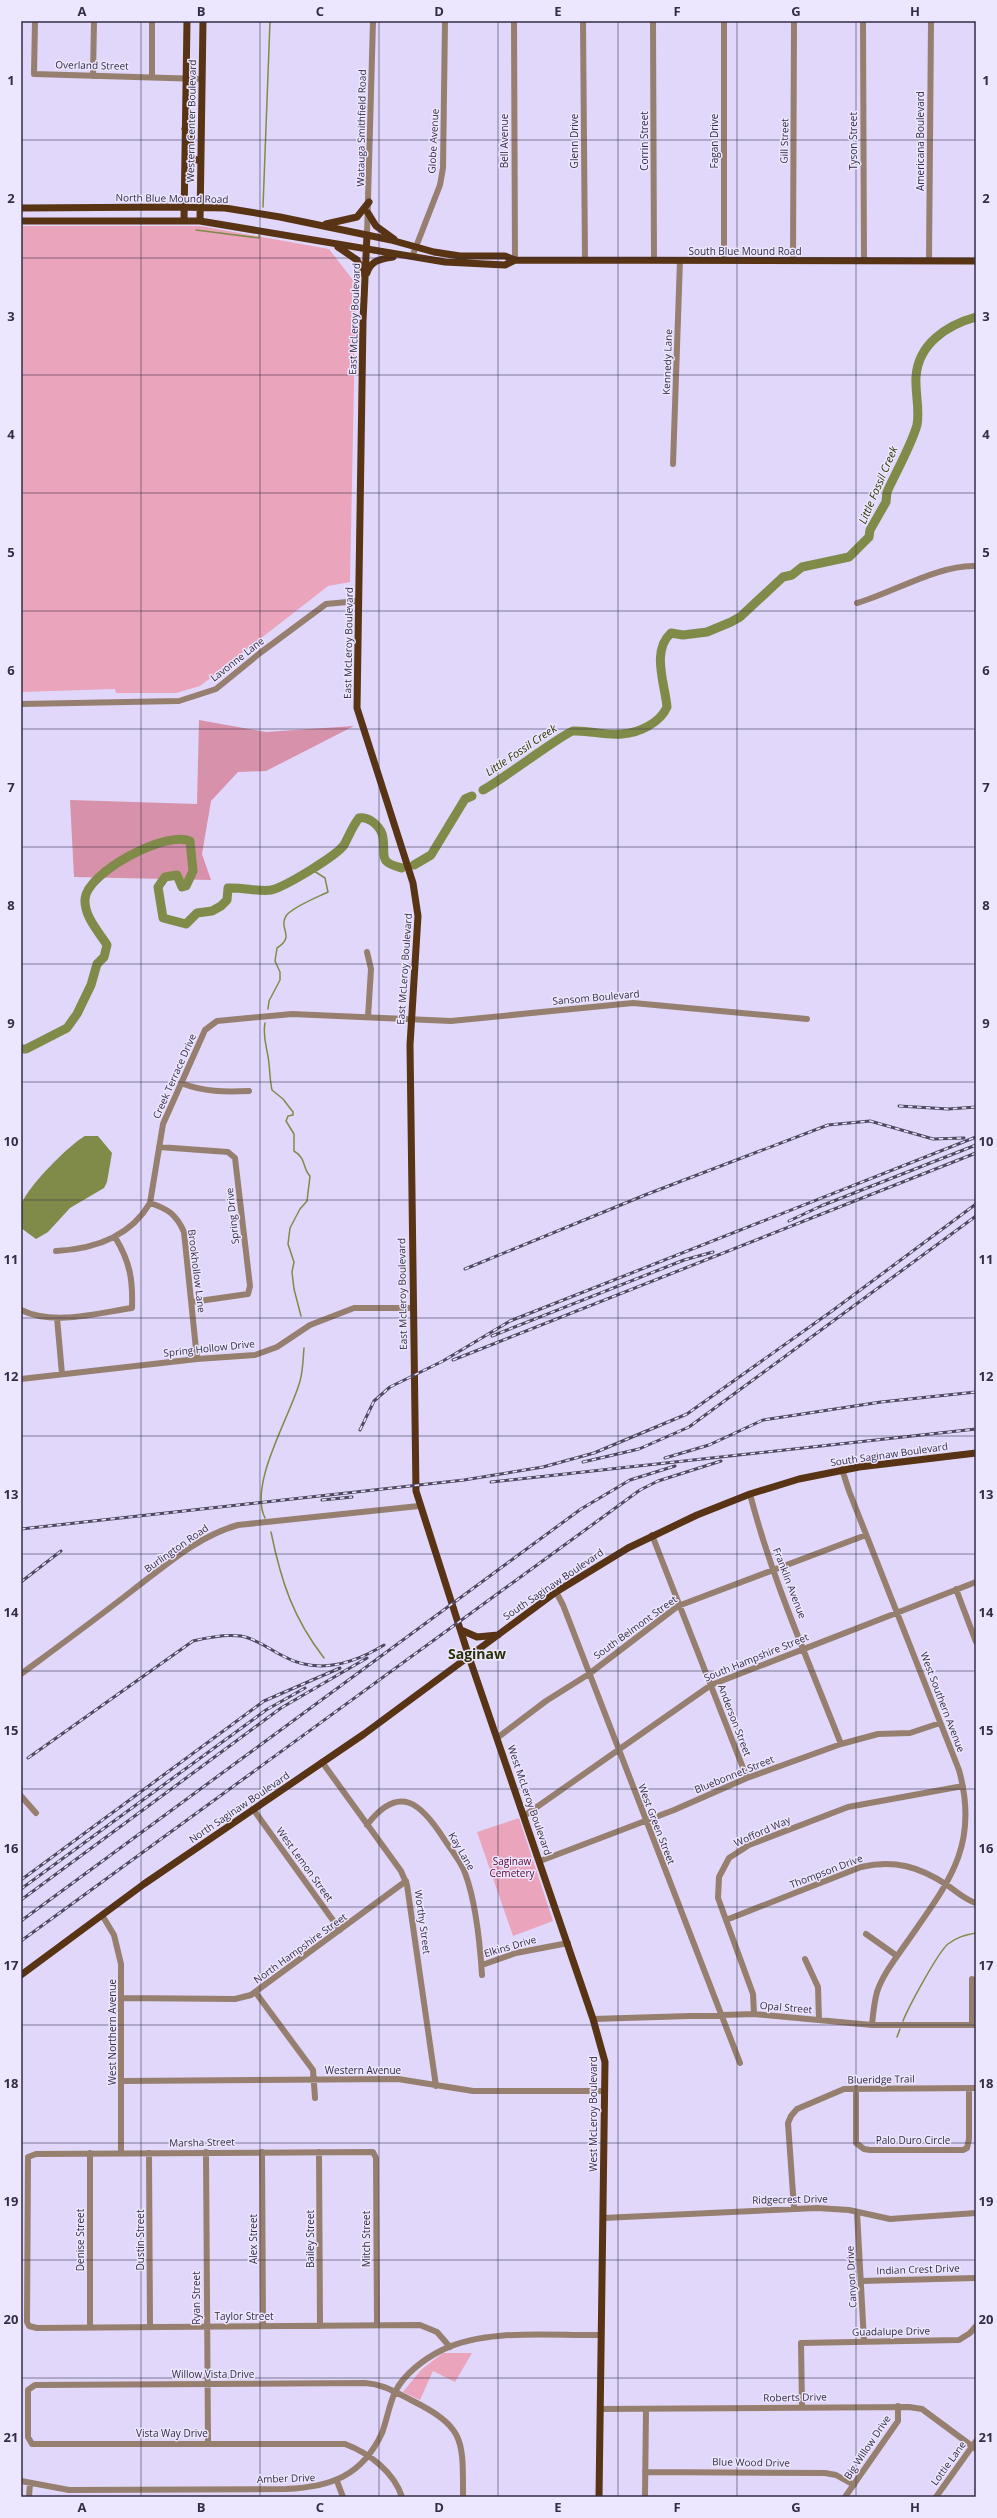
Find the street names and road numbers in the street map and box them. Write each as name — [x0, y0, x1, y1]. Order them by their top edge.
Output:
street label: Overland Street — [55, 57, 129, 73]
street label: Western Center Boulevard — [183, 59, 199, 183]
street label: Watauga Smithfield Road — [353, 69, 369, 187]
street label: Americana Boulevard — [913, 91, 927, 191]
street label: Globe Avenue — [424, 108, 442, 174]
street label: Corrin Street — [637, 111, 651, 171]
street label: Tyson Street — [846, 112, 860, 170]
street label: Bell Avenue — [497, 113, 511, 168]
street label: Glenn Drive — [567, 113, 581, 168]
street label: Fagan Drive — [707, 113, 721, 168]
street label: Gill Street — [777, 118, 791, 164]
street label: North Blue Mound Road — [115, 190, 229, 206]
street label: South Blue Mound Road — [688, 244, 802, 258]
street label: East McLeroy Boulevard — [345, 263, 363, 375]
street label: Kennedy Lane — [659, 328, 675, 395]
street label: East McLeroy Boulevard — [340, 587, 356, 699]
street label: Lavonne Lane — [207, 633, 267, 684]
street label: East McLeroy Boulevard — [393, 913, 415, 1025]
street label: Sansom Boulevard — [552, 986, 640, 1008]
street label: Creek Terrace Drive — [149, 1031, 199, 1121]
street label: Spring Drive — [222, 1187, 242, 1245]
street label: Brookhollow Lane — [185, 1228, 209, 1314]
street label: East McLeroy Boulevard — [394, 1238, 410, 1350]
street label: Spring Hollow Drive — [163, 1336, 256, 1360]
street label: South Saginaw Boulevard — [829, 1439, 949, 1469]
street label: Burlington Road — [141, 1521, 211, 1575]
street label: South Saginaw Boulevard — [500, 1545, 606, 1623]
street label: Franklin Avenue — [770, 1546, 810, 1621]
street label: South Belmont Street — [590, 1592, 680, 1662]
street label: South Hampshire Street — [702, 1629, 811, 1684]
street label: West Southern Avenue — [917, 1650, 969, 1755]
street label: Anderson Street — [715, 1682, 755, 1758]
street label: West McLeroy Boulevard — [505, 1743, 555, 1857]
street label: Bluebonnet Street — [692, 1751, 776, 1796]
street label: North Saginaw Boulevard — [186, 1768, 292, 1846]
street label: West Green Street — [635, 1782, 679, 1867]
street label: Wofford Way — [731, 1812, 793, 1850]
street label: West Lemon Street — [273, 1824, 337, 1904]
street label: Kay Lane — [445, 1829, 479, 1873]
street label: Thompson Drive — [788, 1851, 865, 1891]
street label: Worthy Street — [412, 1889, 434, 1955]
street label: North Hampshire Street — [251, 1909, 350, 1987]
street label: Elkins Drive — [482, 1932, 538, 1960]
street label: West Northern Avenue — [105, 1978, 119, 2085]
street label: Opal Street — [759, 1998, 813, 2016]
street label: West McLeroy Boulevard — [586, 2056, 600, 2172]
street label: Western Avenue — [325, 2063, 402, 2077]
street label: Blueridge Trail — [847, 2071, 915, 2087]
street label: Palo Duro Circle — [876, 2133, 951, 2147]
street label: Marsha Street — [169, 2134, 235, 2150]
street label: Ridgecrest Drive — [752, 2191, 828, 2207]
street label: Denise Street — [73, 2208, 87, 2271]
street label: Dustin Street — [133, 2209, 147, 2270]
street label: Bailey Street — [303, 2209, 317, 2268]
street label: Mitch Street — [359, 2210, 373, 2267]
street label: Alex Street — [246, 2213, 260, 2264]
street label: Canyon Drive — [842, 2245, 860, 2308]
street label: Indian Crest Drive — [876, 2261, 960, 2277]
street label: Ryan Street — [189, 2271, 203, 2325]
street label: Taylor Street — [214, 2309, 274, 2323]
street label: Guadalupe Drive — [852, 2323, 931, 2339]
street label: Willow Vista Drive — [172, 2367, 255, 2381]
street label: Roberts Drive — [763, 2389, 827, 2405]
street label: Big Willow Drive — [840, 2412, 894, 2482]
street label: Vista Way Drive — [136, 2426, 208, 2440]
street label: Lottie Lane — [927, 2438, 969, 2488]
street label: Blue Wood Drive — [712, 2454, 790, 2470]
street label: Amber Drive — [257, 2470, 316, 2486]

